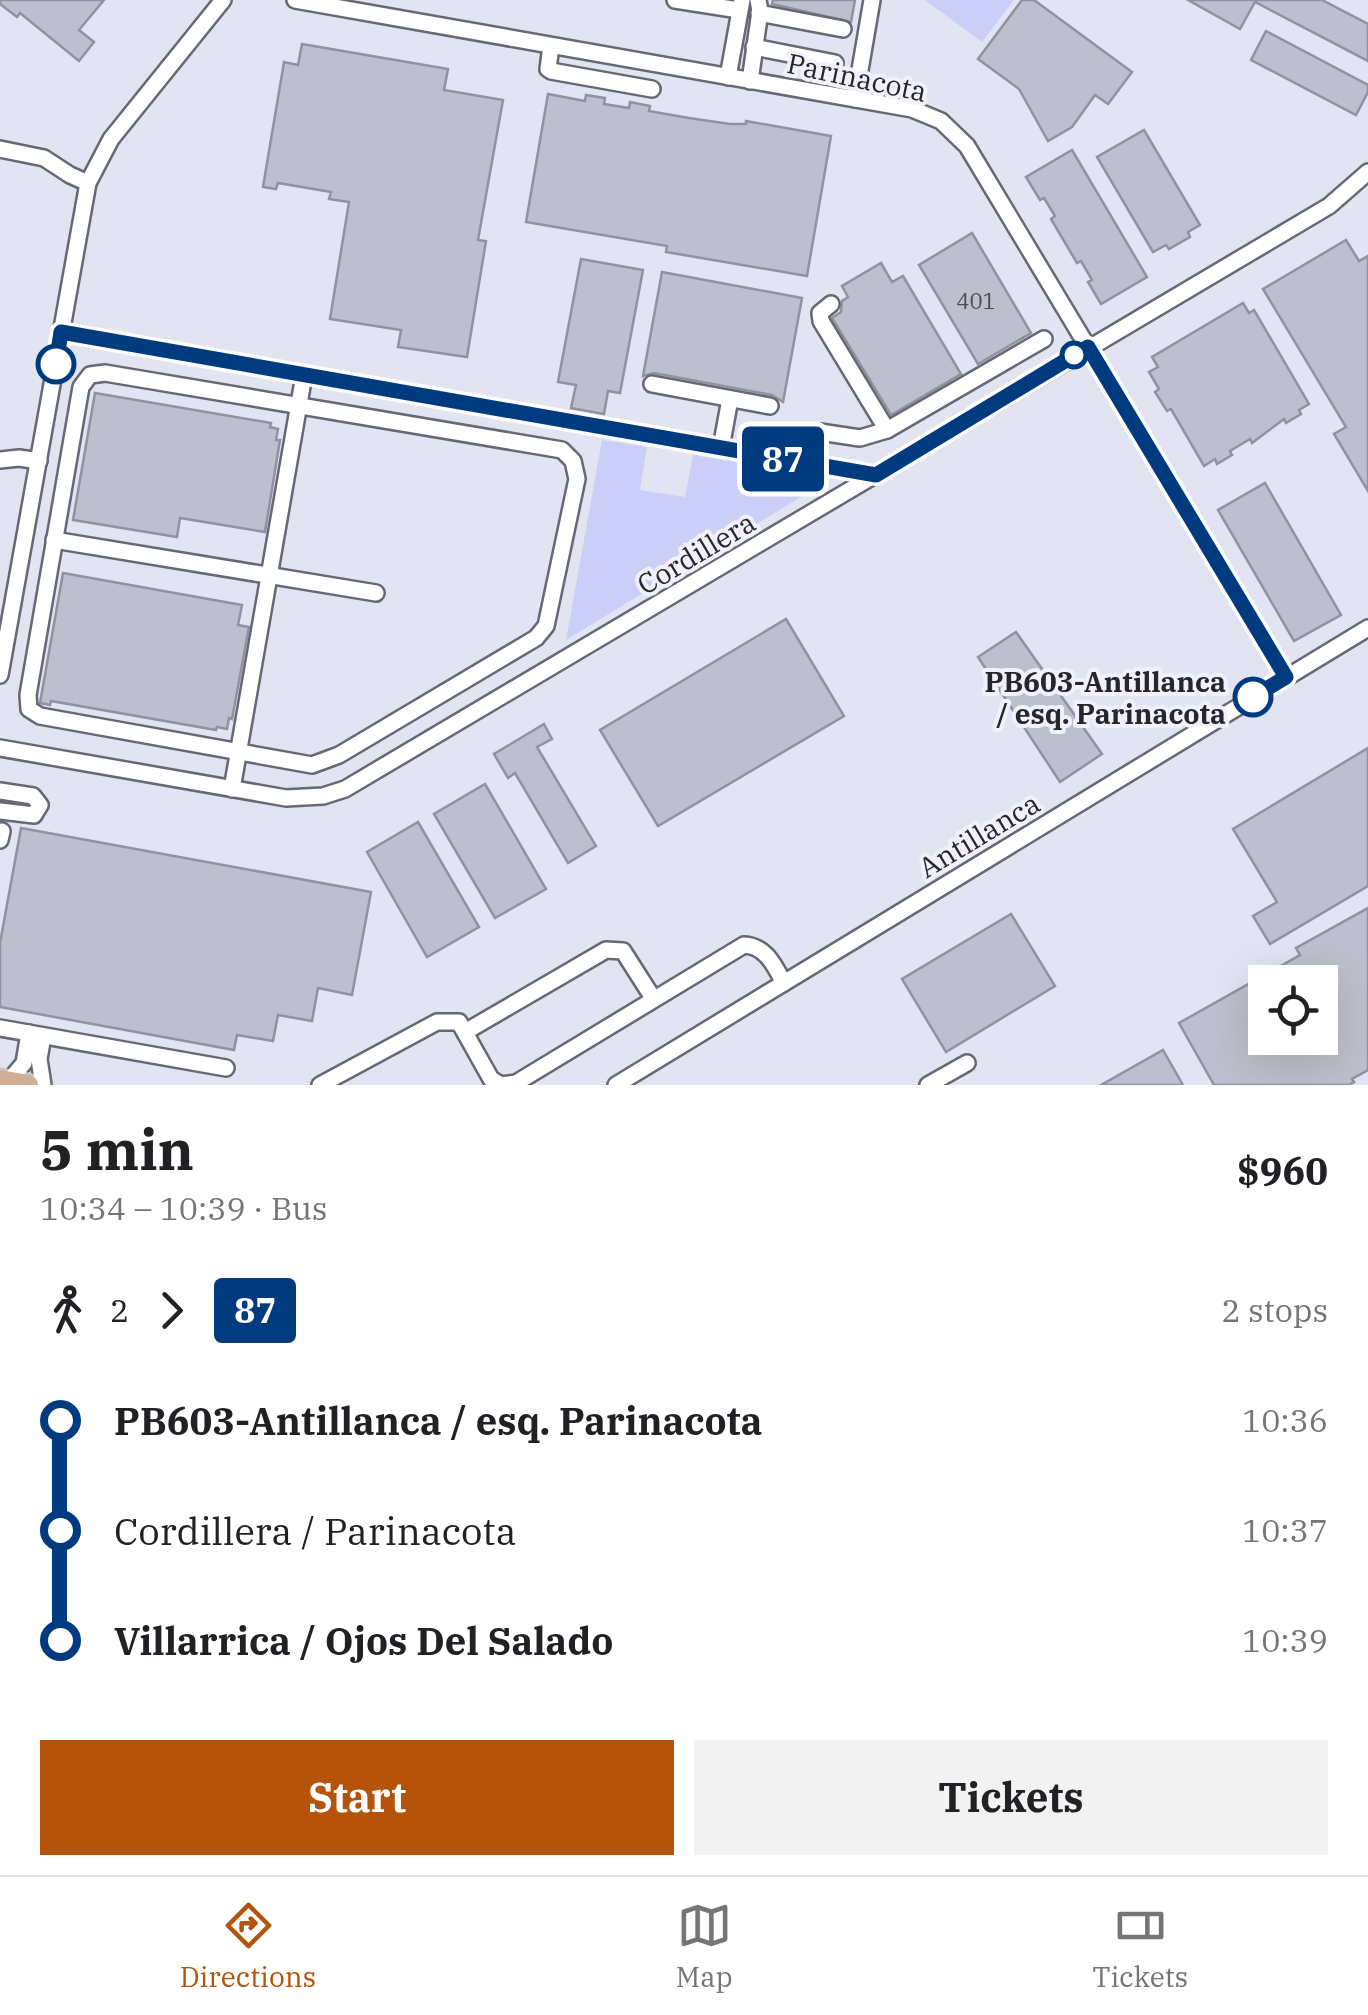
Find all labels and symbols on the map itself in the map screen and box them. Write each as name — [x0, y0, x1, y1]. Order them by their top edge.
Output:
street label: Parinacota — [784, 44, 930, 110]
house number: 401 — [956, 286, 996, 315]
unlabelled marker — [1061, 342, 1087, 368]
unlabelled marker — [37, 345, 75, 383]
line badge: 87 — [738, 426, 828, 492]
street label: Cordillera — [630, 503, 762, 603]
place label: PB603-Antillanca / esq. Parinacota — [984, 663, 1226, 732]
marker: PB603-Antillanca / esq. Parinacota — [1234, 678, 1272, 716]
street label: Antillanca — [911, 784, 1047, 886]

